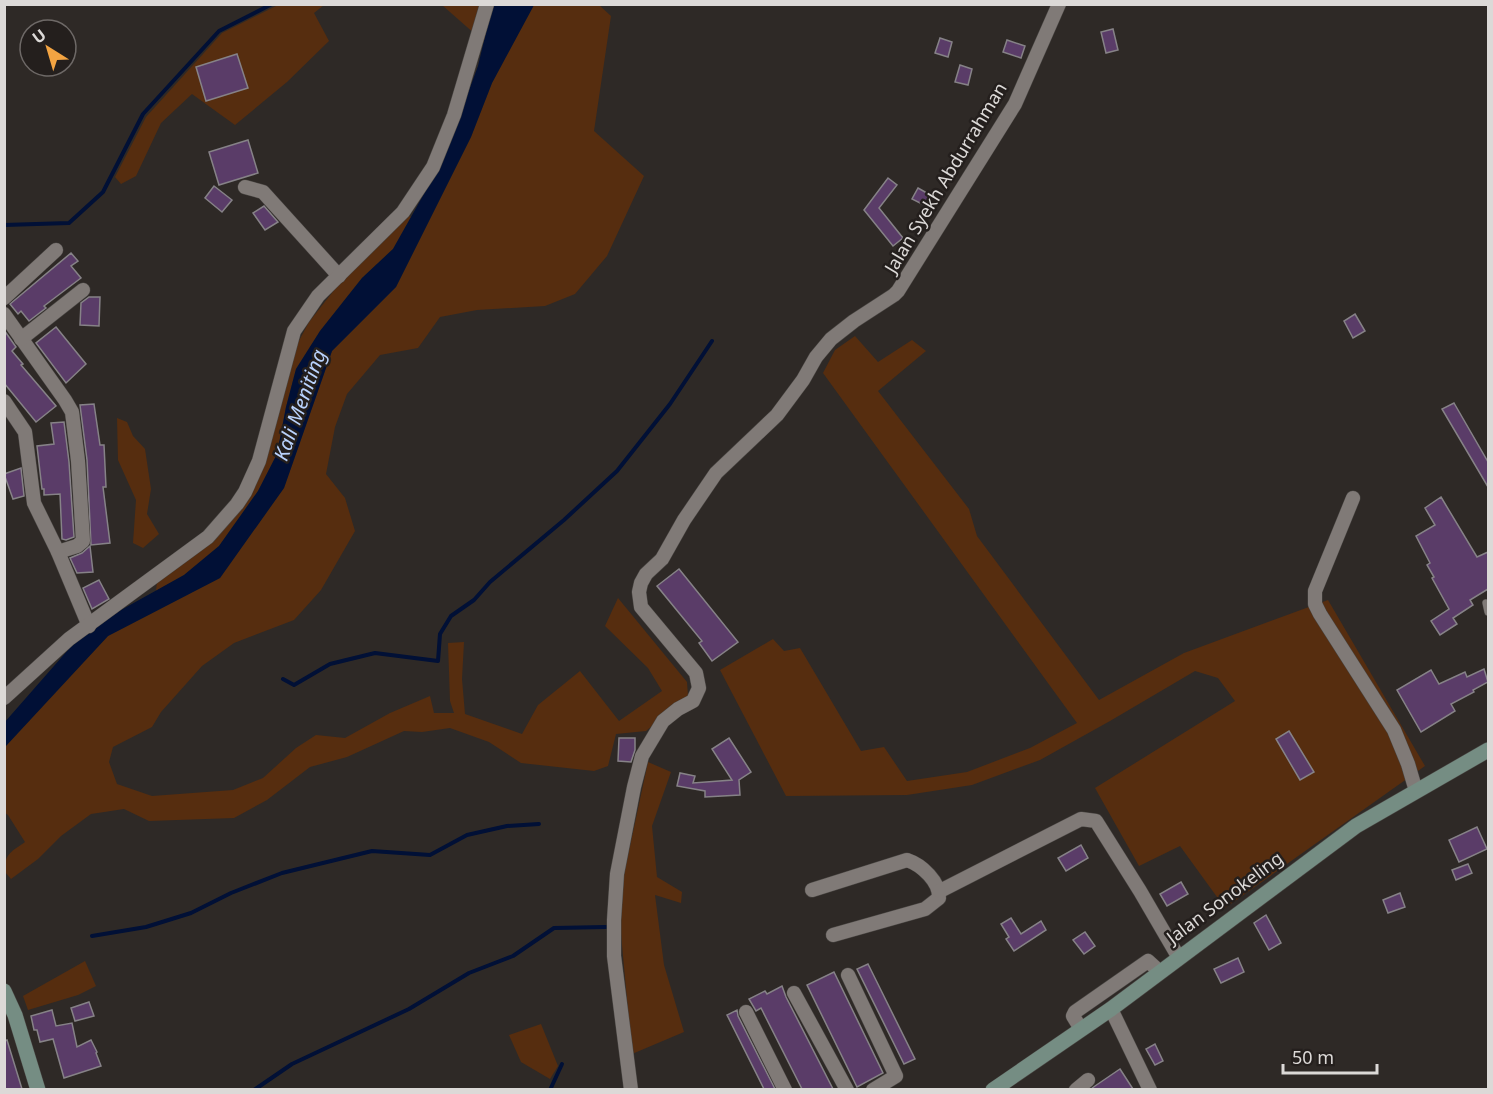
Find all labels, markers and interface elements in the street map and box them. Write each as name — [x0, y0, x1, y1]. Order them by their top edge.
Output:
north arrow — [18, 18, 78, 78]
text: U — [28, 24, 50, 48]
street label: Jalan Syekh Abdurrahman — [877, 78, 1012, 279]
water label: Kali Meniting — [267, 345, 332, 464]
street label: Jalan Sonokeling — [1160, 846, 1287, 950]
scale bar — [1283, 1037, 1378, 1075]
text: 50 m — [1292, 1045, 1334, 1069]

